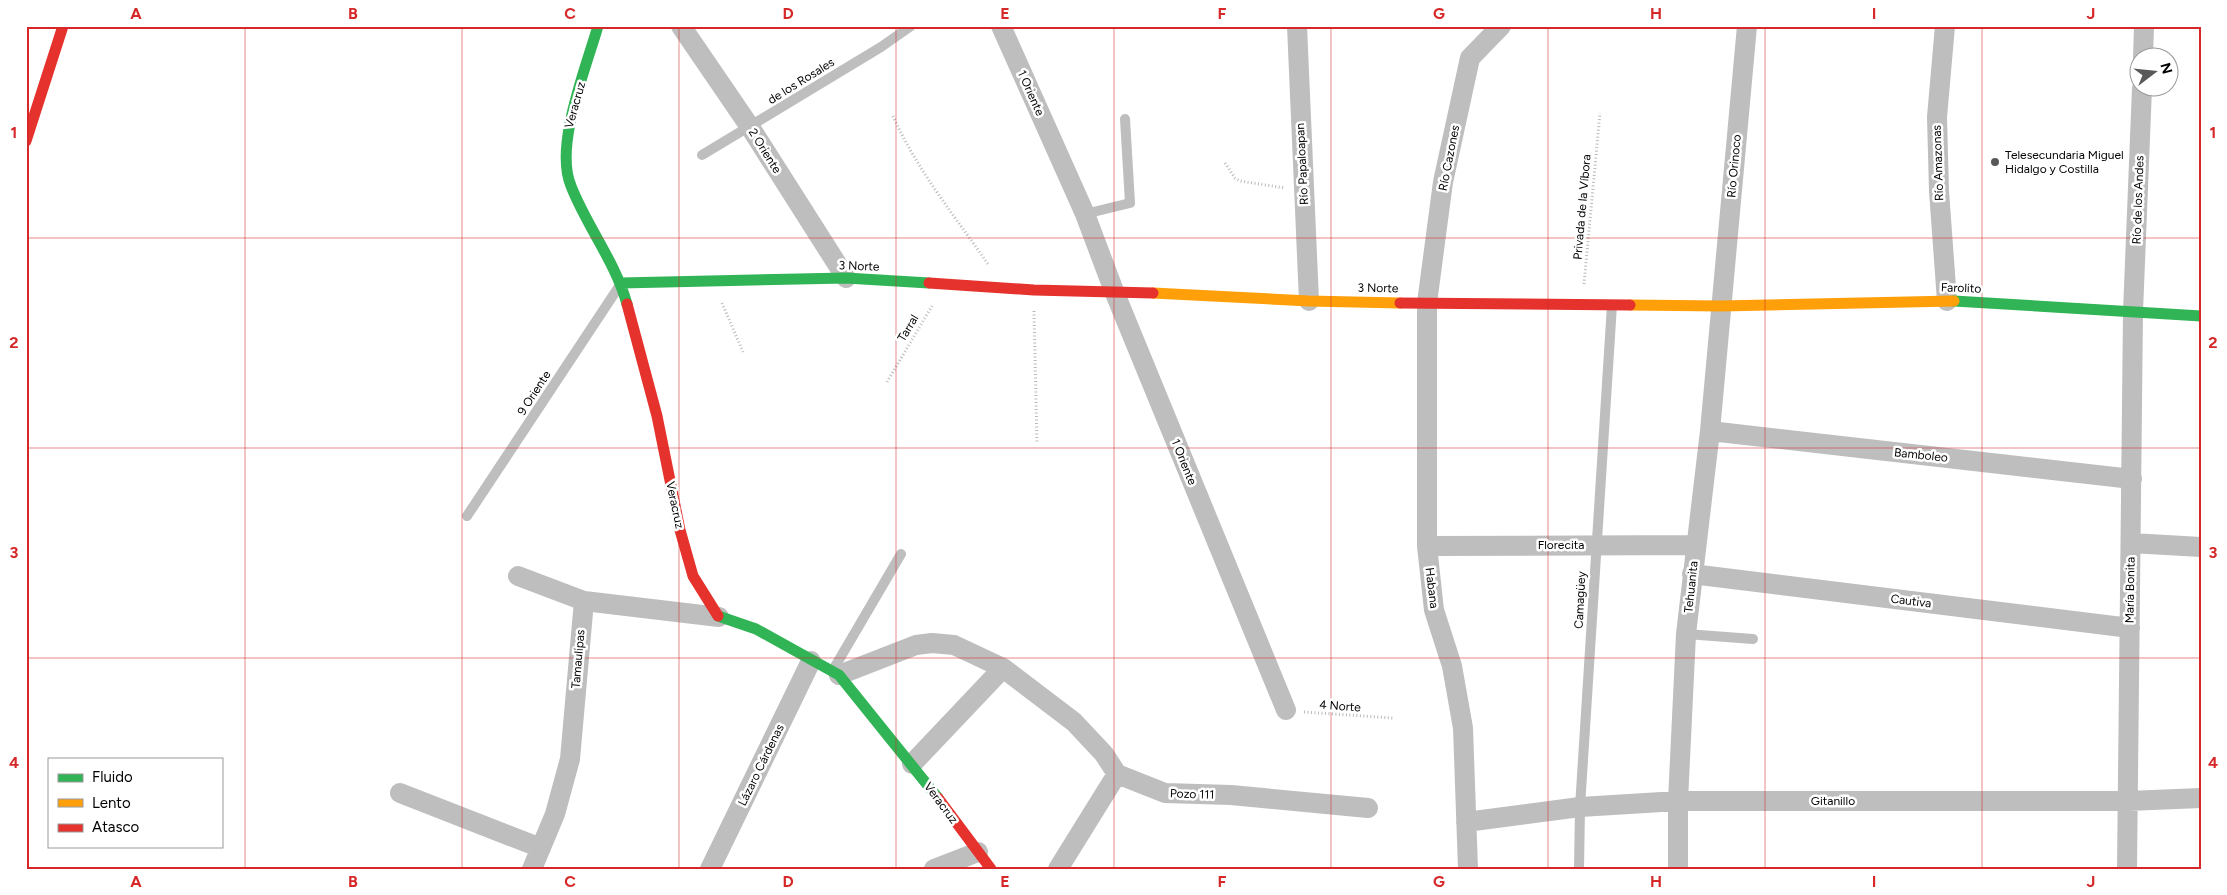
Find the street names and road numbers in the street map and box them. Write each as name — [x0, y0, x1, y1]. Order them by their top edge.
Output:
street label: de los Rosales — [765, 55, 837, 107]
street label: 1 Oriente — [1015, 68, 1047, 118]
street label: Veracruz — [562, 80, 588, 130]
street label: Río Papaloapan — [1293, 122, 1311, 205]
street label: Río Cazones — [1436, 124, 1462, 192]
street label: Río Amazonas — [1930, 124, 1946, 201]
street label: 2 Oriente — [746, 126, 784, 176]
street label: Río Orinoco — [1724, 134, 1744, 198]
street label: Privada de la Víbora — [1570, 154, 1594, 260]
street label: Río de los Andes — [2129, 155, 2147, 245]
street label: 3 Norte — [838, 258, 880, 274]
street label: Farolito — [1941, 280, 1982, 296]
street label: 3 Norte — [1357, 281, 1399, 295]
street label: Tarral — [895, 312, 921, 344]
street label: 9 Oriente — [514, 368, 554, 418]
street label: 1 Oriente — [1168, 437, 1200, 487]
street label: Bamboleo — [1894, 445, 1949, 465]
street label: Veracruz — [663, 480, 687, 530]
street label: Florecita — [1538, 538, 1584, 552]
street label: María Bonita — [2122, 557, 2138, 623]
street label: Tehuanita — [1681, 560, 1701, 614]
street label: Habana — [1423, 567, 1441, 609]
street label: Camagüey — [1572, 570, 1589, 629]
street label: Cautiva — [1890, 592, 1932, 610]
street label: Tamaulipas — [568, 628, 588, 689]
street label: 4 Norte — [1319, 698, 1362, 714]
street label: Lázaro Cárdenas — [735, 722, 787, 808]
street label: Veracruz — [921, 780, 961, 826]
street label: Pozo 111 — [1170, 786, 1214, 802]
street label: Gitanillo — [1811, 794, 1855, 808]

